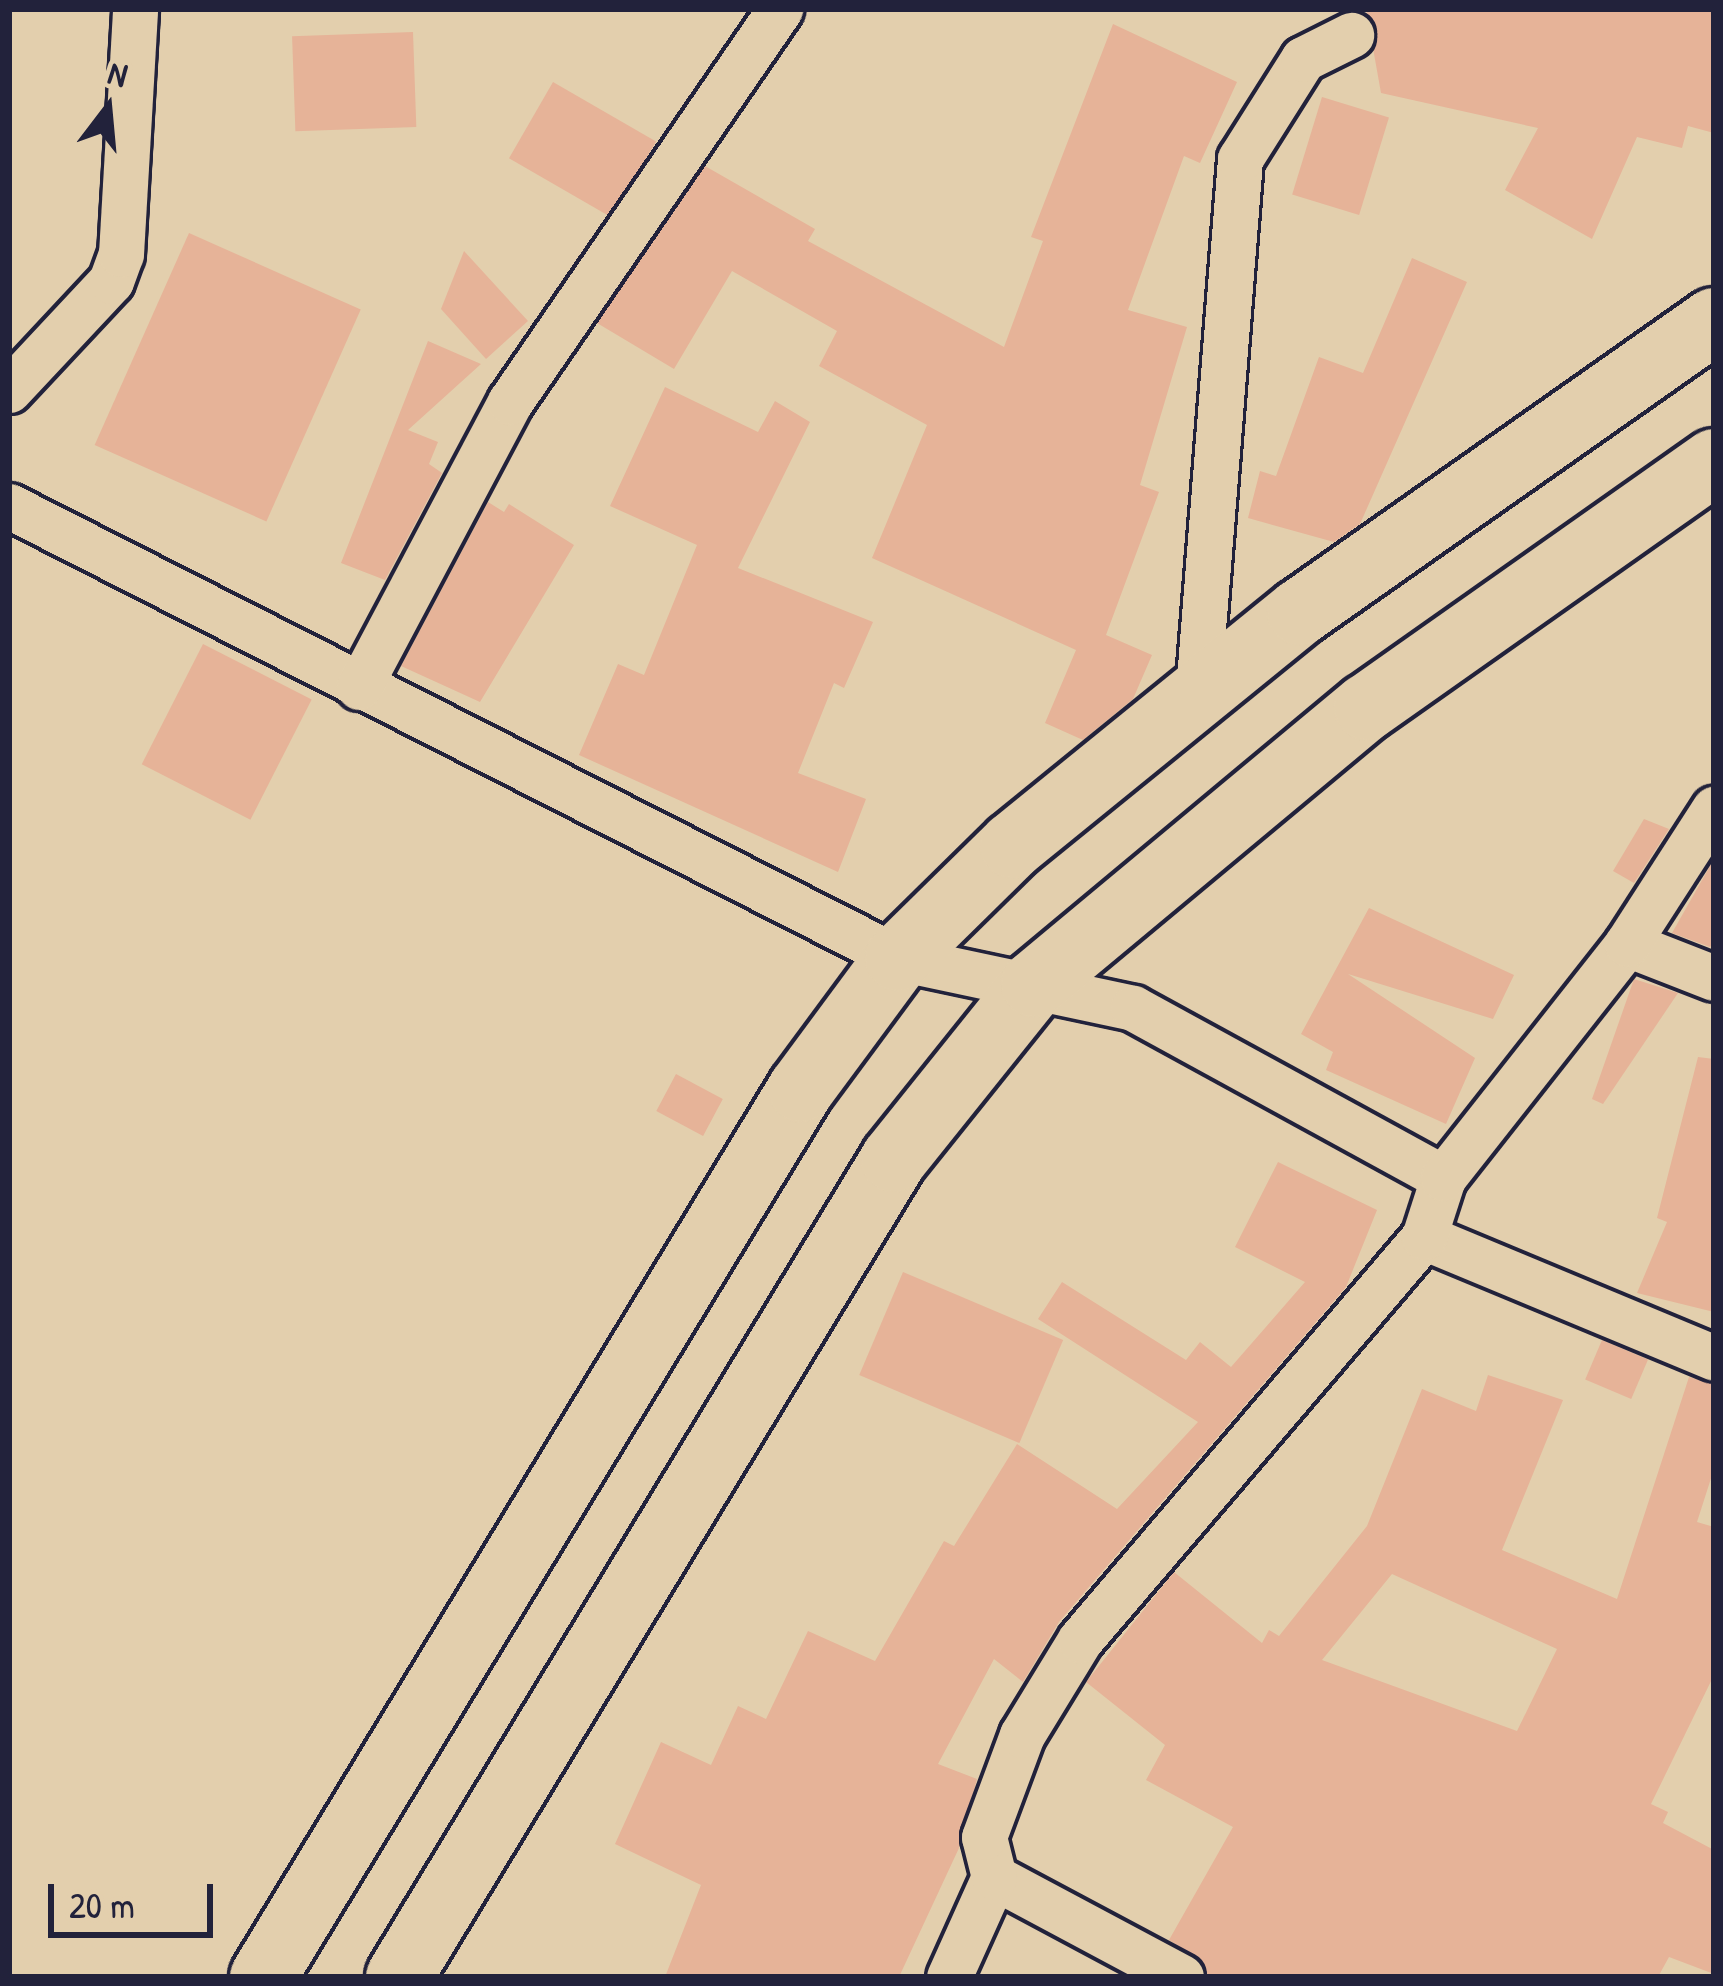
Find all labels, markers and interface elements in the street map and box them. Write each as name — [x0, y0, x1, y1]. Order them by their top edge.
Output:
north arrow — [48, 48, 168, 168]
text: N — [103, 50, 132, 97]
scale bar — [54, 1860, 219, 1934]
text: 20 m — [69, 1880, 135, 1929]

